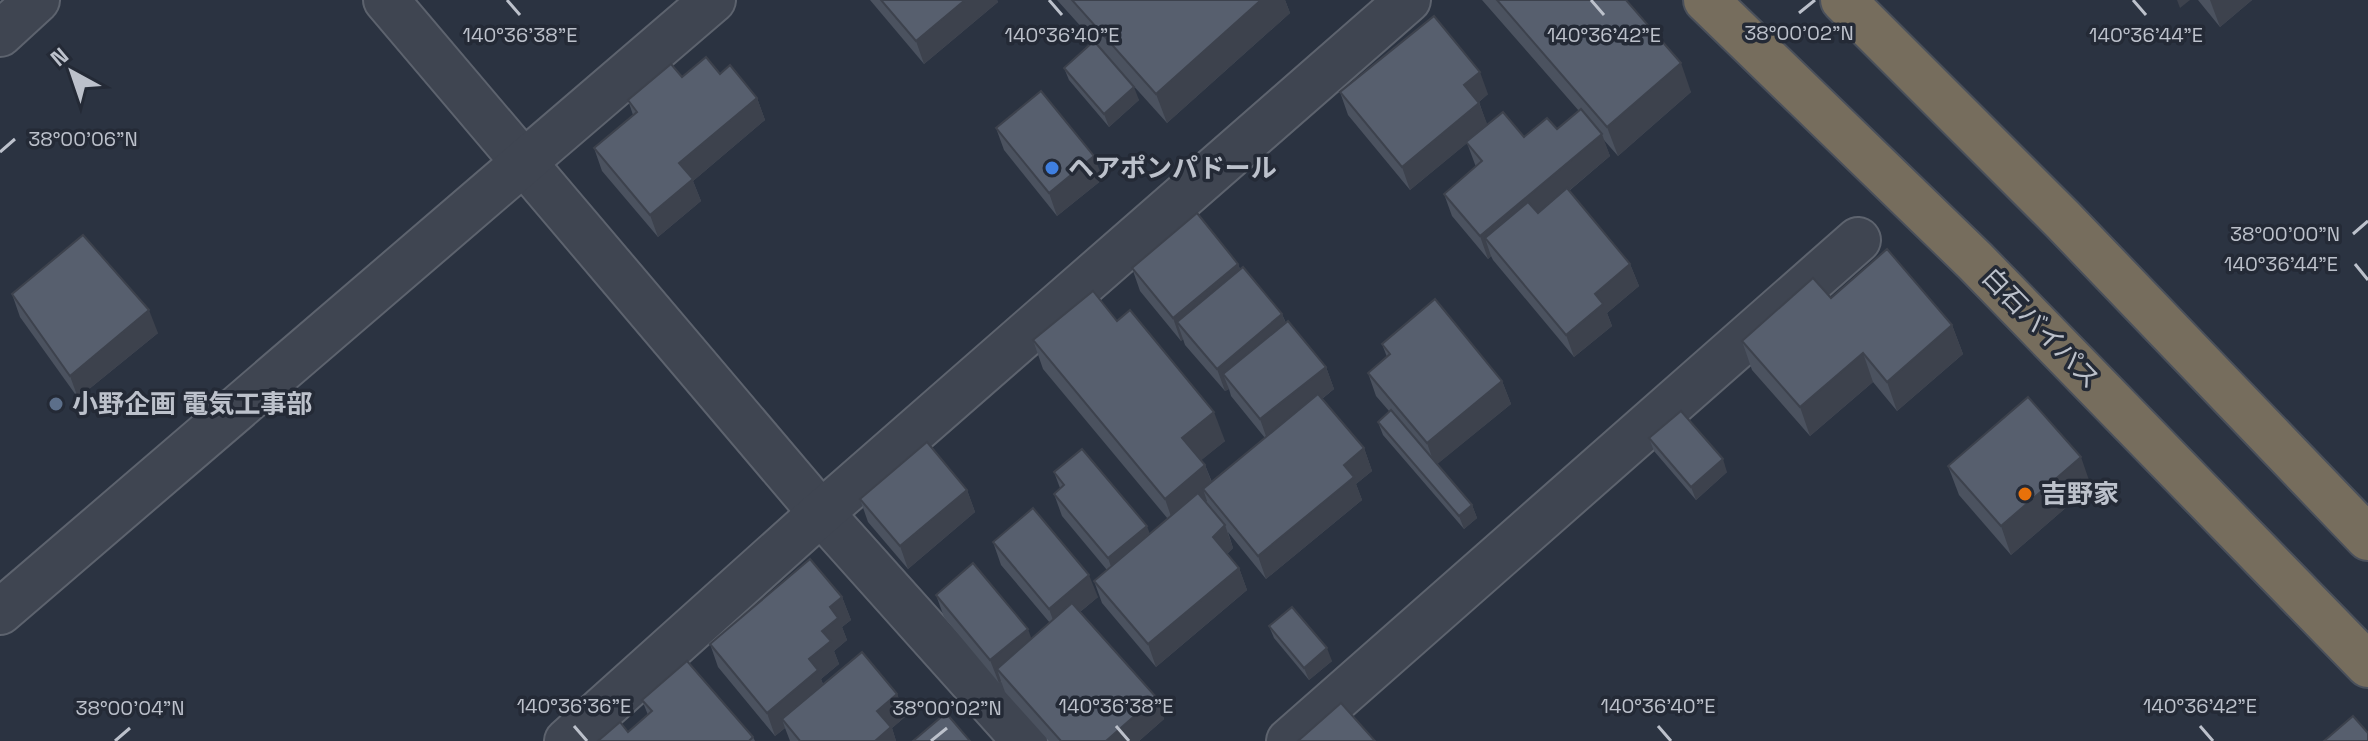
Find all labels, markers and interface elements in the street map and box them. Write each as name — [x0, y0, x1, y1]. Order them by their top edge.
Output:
text: 38°00'02"N — [1744, 20, 1854, 46]
text: 140°36'38"E — [463, 22, 577, 48]
text: 140°36'40"E — [1005, 22, 1119, 48]
text: 140°36'42"E — [1547, 22, 1661, 48]
text: 140°36'44"E — [2089, 22, 2203, 48]
north arrow — [32, 32, 112, 112]
text: N — [44, 41, 74, 72]
text: 38°00'06"N — [28, 126, 138, 152]
place label: ヘアポンパドール — [1068, 151, 1277, 185]
marker: ヘアポンパドール — [1043, 159, 1061, 177]
text: 38°00'00"N — [2230, 221, 2340, 247]
text: 140°36'44"E — [2224, 251, 2338, 277]
street label: 白石バイパス — [1975, 260, 2107, 396]
place label: 小野企画 電気工事部 — [72, 387, 313, 421]
marker: 小野企画 電気工事部 — [47, 395, 65, 413]
place label: 吉野家 — [2041, 477, 2119, 511]
marker: 吉野家 — [2016, 485, 2034, 503]
text: 140°36'36"E — [517, 693, 631, 719]
text: 140°36'38"E — [1059, 693, 1173, 719]
text: 140°36'40"E — [1601, 693, 1715, 719]
text: 140°36'42"E — [2143, 693, 2257, 719]
text: 38°00'04"N — [75, 695, 185, 721]
text: 38°00'02"N — [892, 695, 1002, 721]

